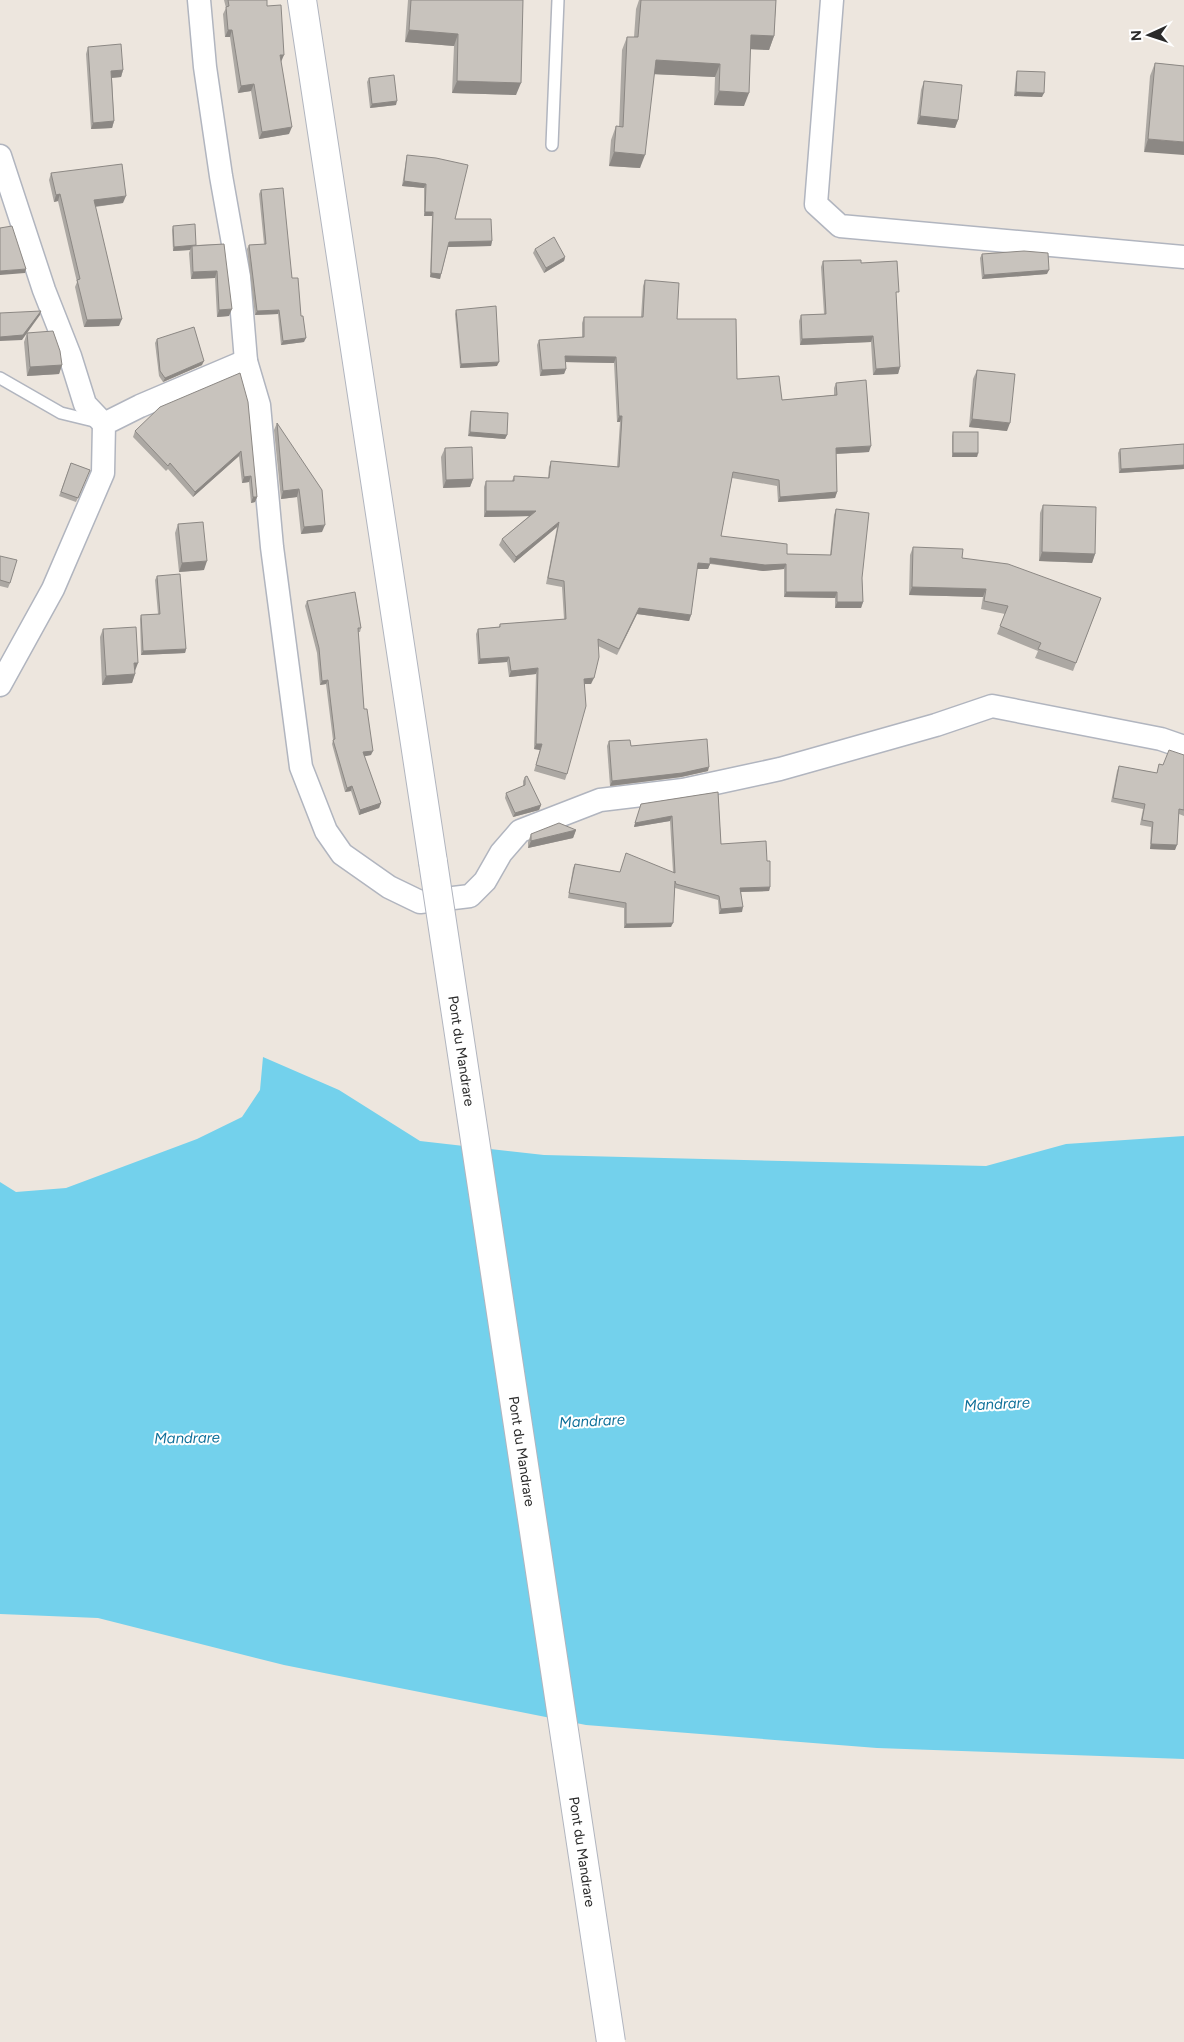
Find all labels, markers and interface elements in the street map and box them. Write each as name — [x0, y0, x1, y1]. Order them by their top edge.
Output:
north arrow — [1124, 10, 1174, 60]
text: N — [1128, 30, 1145, 42]
street label: Pont du Mandrare — [444, 995, 478, 1108]
water label: Mandrare — [964, 1393, 1030, 1415]
street label: Pont du Mandrare — [505, 1395, 538, 1508]
water label: Mandrare — [559, 1410, 625, 1432]
water label: Mandrare — [154, 1428, 220, 1448]
street label: Pont du Mandrare — [565, 1795, 599, 1909]

